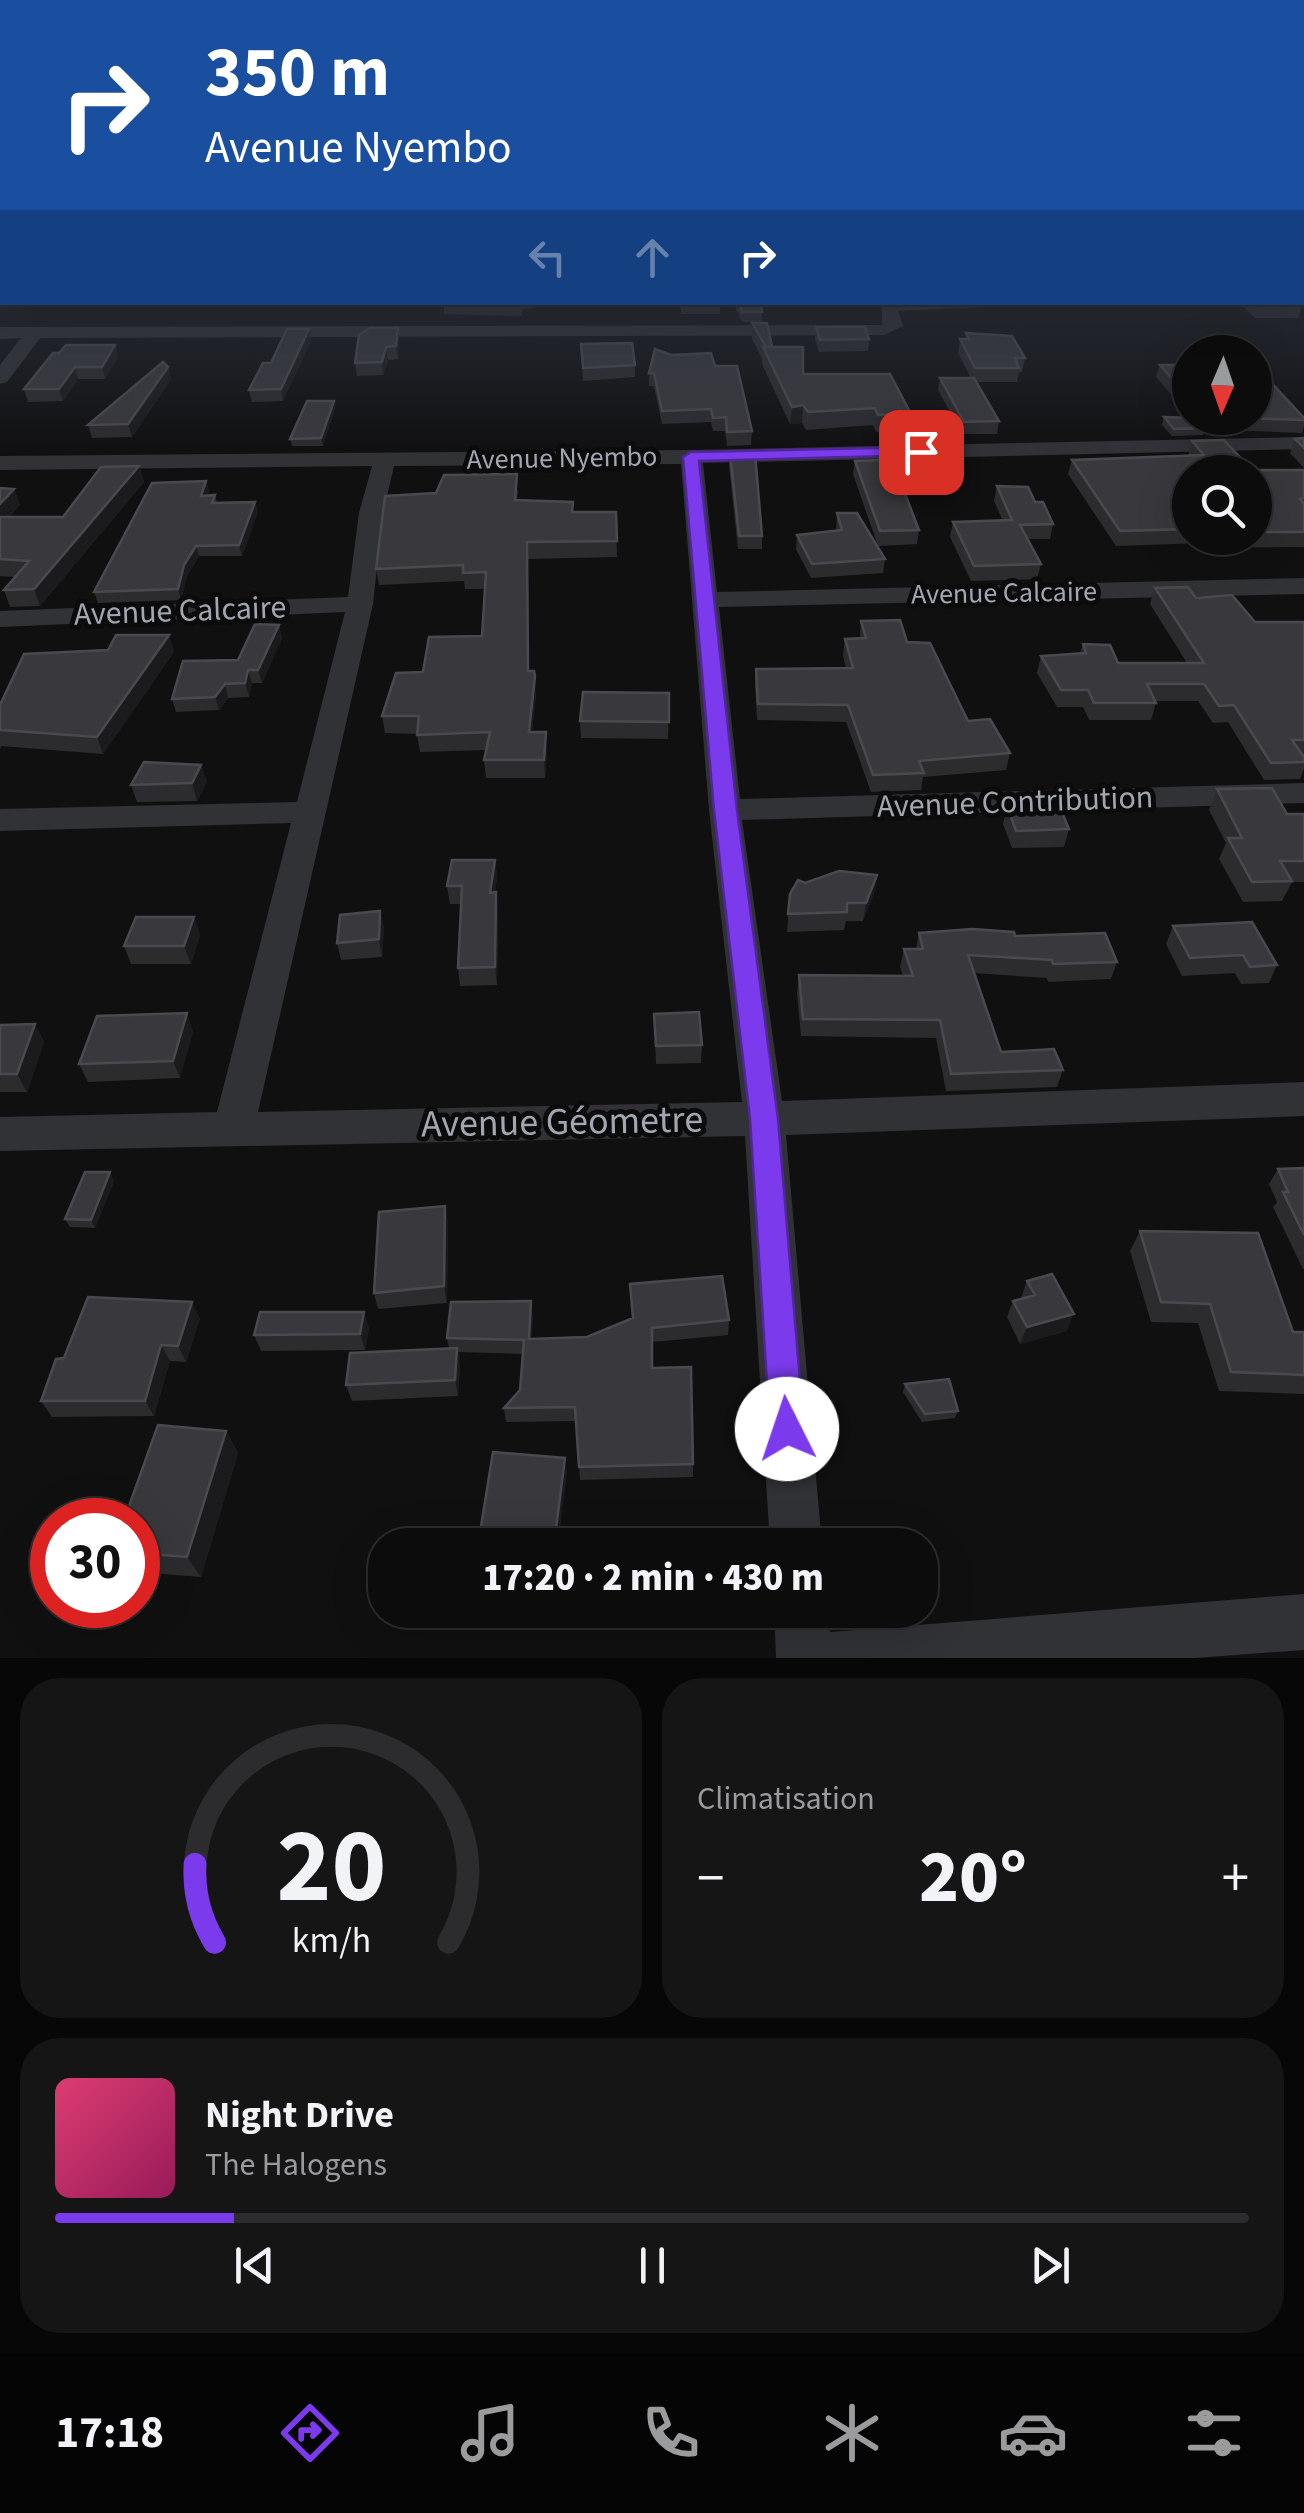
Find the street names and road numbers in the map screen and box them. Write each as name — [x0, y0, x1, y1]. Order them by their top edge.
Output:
street label: Avenue Nyembo — [466, 436, 658, 480]
street label: Avenue Calcaire — [911, 571, 1097, 615]
street label: Avenue Calcaire — [73, 584, 287, 638]
street label: Avenue Contribution — [876, 774, 1154, 830]
street label: Avenue Géometre — [421, 1093, 703, 1151]

